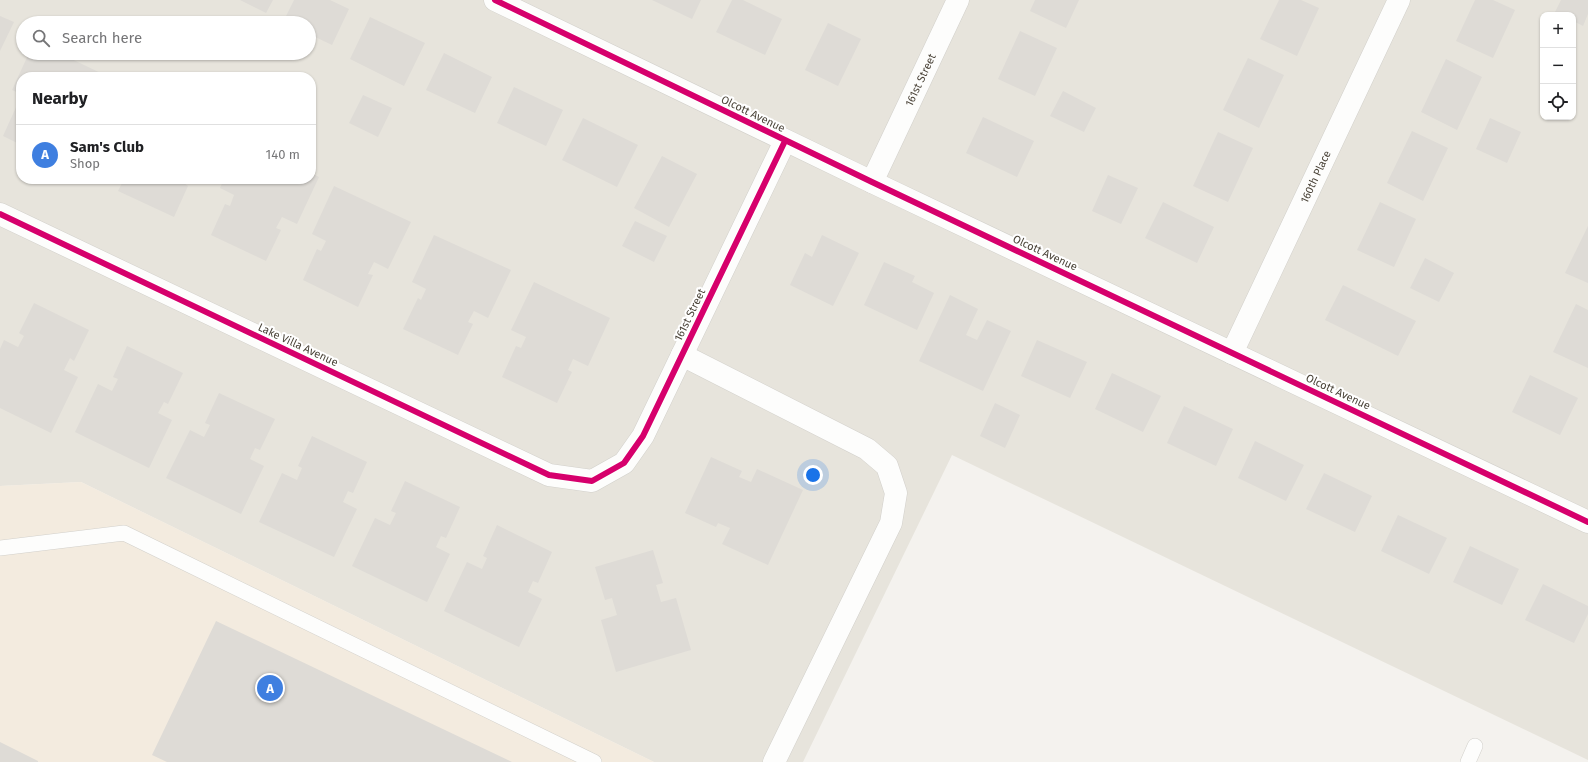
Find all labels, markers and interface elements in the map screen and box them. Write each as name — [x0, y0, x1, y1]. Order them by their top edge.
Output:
map controls — [1540, 12, 1576, 120]
button: + — [1540, 12, 1576, 48]
search box — [16, 16, 316, 60]
icon: search — [30, 27, 52, 49]
text: Search here — [62, 29, 142, 47]
button: − — [1540, 48, 1576, 84]
street label: 161st Street — [902, 51, 938, 108]
button: locate — [1540, 84, 1576, 120]
text: Nearby — [32, 88, 87, 109]
street label: Olcott Avenue — [719, 93, 787, 135]
text: Sam's Club — [70, 138, 144, 156]
text: A — [41, 147, 49, 162]
text: 140 m — [266, 147, 300, 162]
street label: 160th Place — [1297, 148, 1333, 205]
text: Shop — [70, 156, 100, 171]
street label: Olcott Avenue — [1011, 232, 1079, 274]
street label: 161st Street — [672, 287, 708, 343]
street label: Lake Villa Avenue — [256, 321, 340, 369]
street label: Olcott Avenue — [1304, 371, 1372, 413]
your location — [803, 465, 823, 485]
pin: A — [257, 673, 283, 703]

